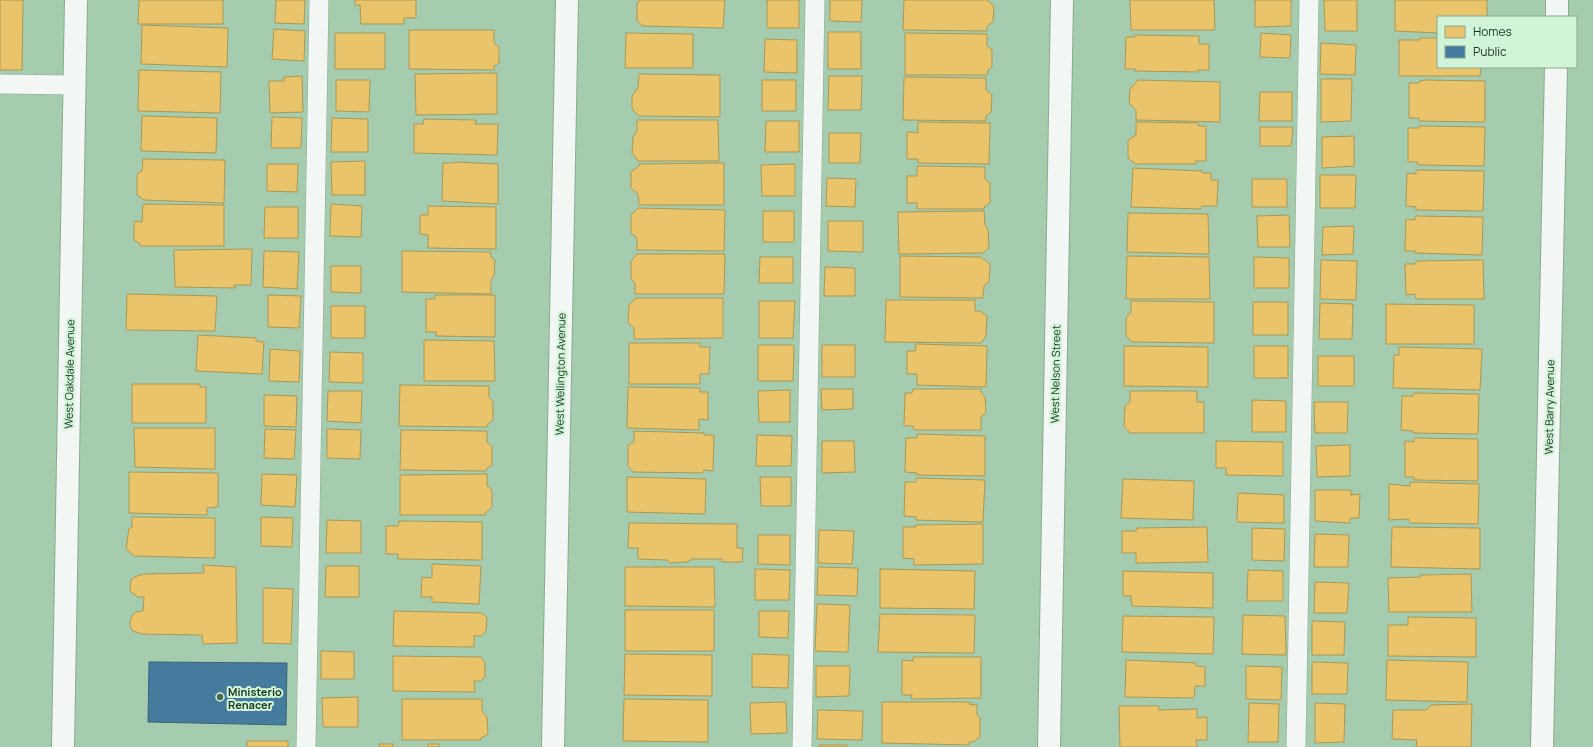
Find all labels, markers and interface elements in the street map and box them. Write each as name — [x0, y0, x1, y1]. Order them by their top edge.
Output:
legend — [1437, 16, 1577, 68]
text: Homes — [1473, 23, 1512, 40]
text: Public — [1473, 43, 1507, 60]
street label: West Wellington Avenue — [551, 312, 569, 435]
street label: West Oakdale Avenue — [61, 319, 77, 429]
street label: West Nelson Street — [1047, 325, 1063, 423]
street label: West Barry Avenue — [1541, 359, 1557, 455]
place label: Ministerio Renacer — [228, 684, 282, 712]
marker: Ministerio Renacer — [215, 692, 225, 702]

